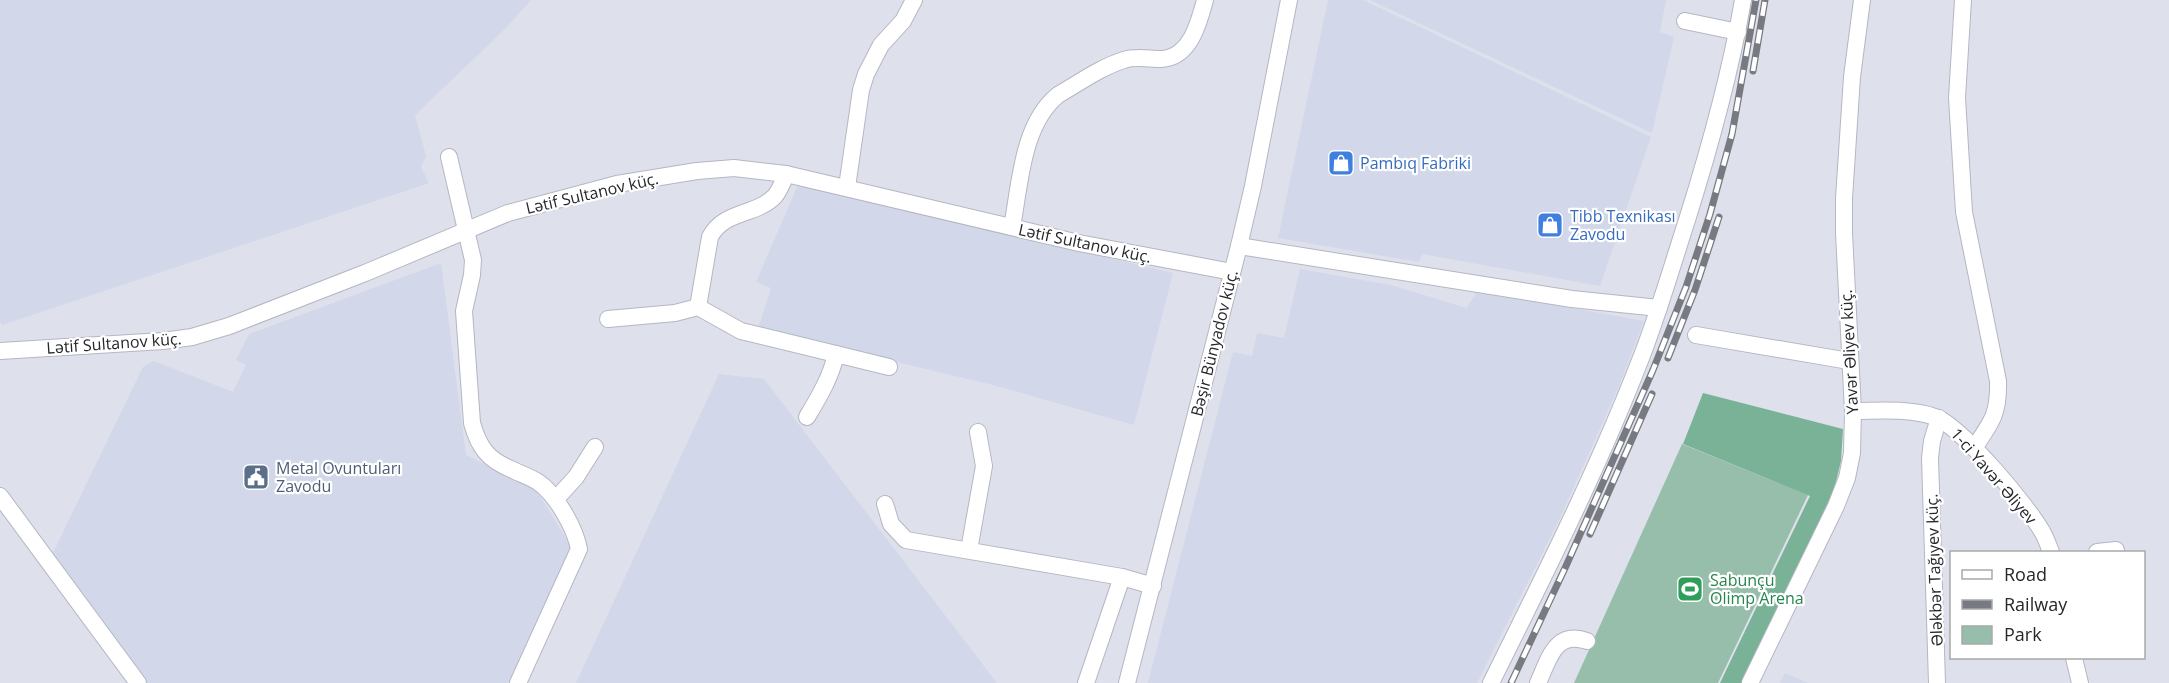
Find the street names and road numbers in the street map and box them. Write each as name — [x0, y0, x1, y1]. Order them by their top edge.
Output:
street label: Lətif Sultanov küç. — [524, 167, 660, 219]
street label: Lətif Sultanov küç. — [1016, 218, 1154, 268]
street label: Bəşir Bünyadov küç. — [1185, 267, 1243, 419]
street label: Yavər Əliyev küç. — [1835, 289, 1863, 415]
street label: Lətif Sultanov küç. — [46, 327, 182, 359]
street label: 1-ci Yavər Əliyev — [1946, 423, 2042, 529]
street label: Ələkbər Tağıyev küç. — [1920, 493, 1948, 647]

